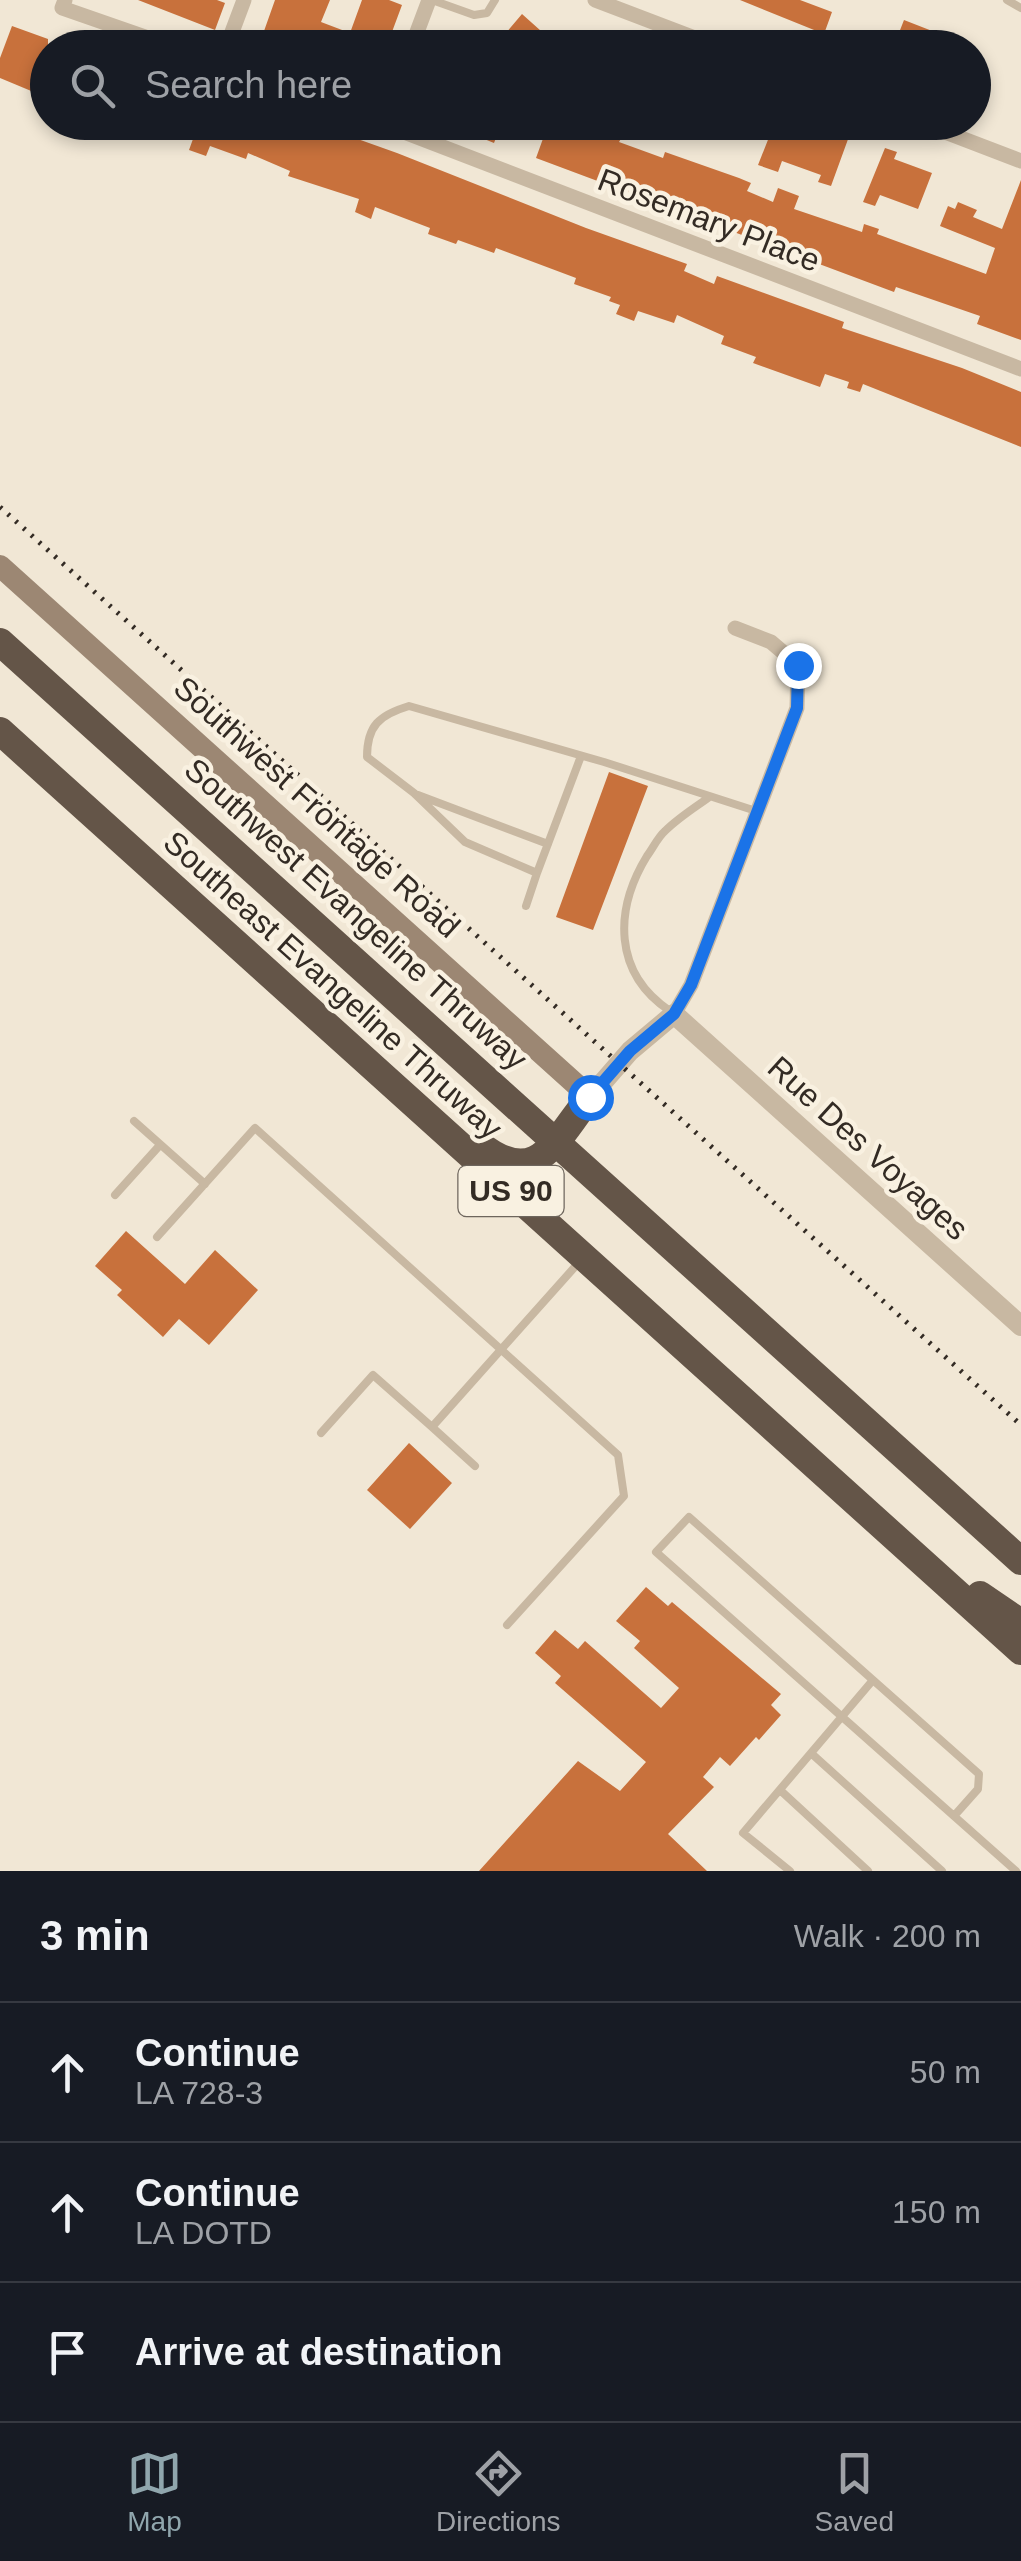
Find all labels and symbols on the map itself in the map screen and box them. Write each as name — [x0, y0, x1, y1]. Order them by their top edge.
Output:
street label: Rosemary Place — [593, 161, 825, 279]
route end — [776, 643, 822, 689]
street label: Southwest Frontage Road — [167, 669, 467, 945]
street label: Southwest Evangeline Thruway — [178, 751, 534, 1077]
street label: Southeast Evangeline Thruway — [157, 824, 509, 1146]
street label: Rue Des Voyages — [761, 1049, 975, 1247]
route start — [568, 1075, 614, 1121]
road number: US 90 — [458, 1166, 564, 1216]

